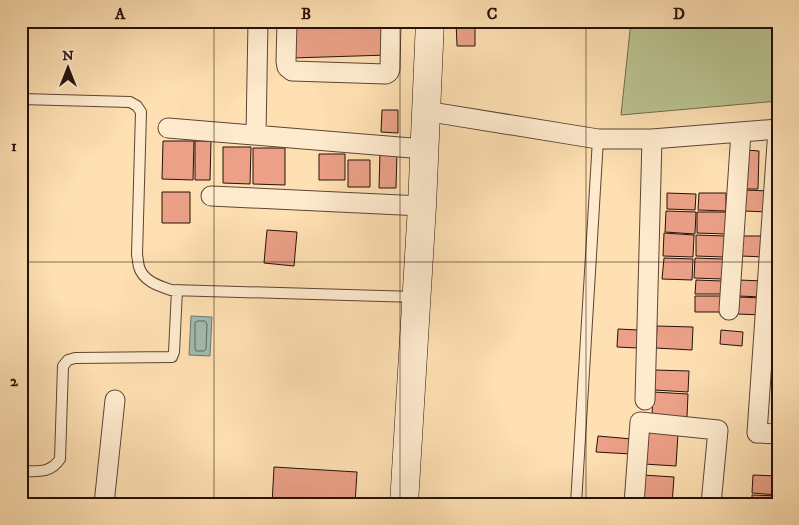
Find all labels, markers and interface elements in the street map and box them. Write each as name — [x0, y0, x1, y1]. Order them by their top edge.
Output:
text: A — [114, 4, 126, 24]
text: B — [301, 4, 311, 24]
text: C — [487, 4, 497, 24]
text: D — [673, 4, 685, 24]
north arrow — [42, 42, 92, 92]
text: N — [62, 47, 74, 65]
text: 1 — [11, 136, 17, 156]
text: 2 — [10, 371, 19, 391]

